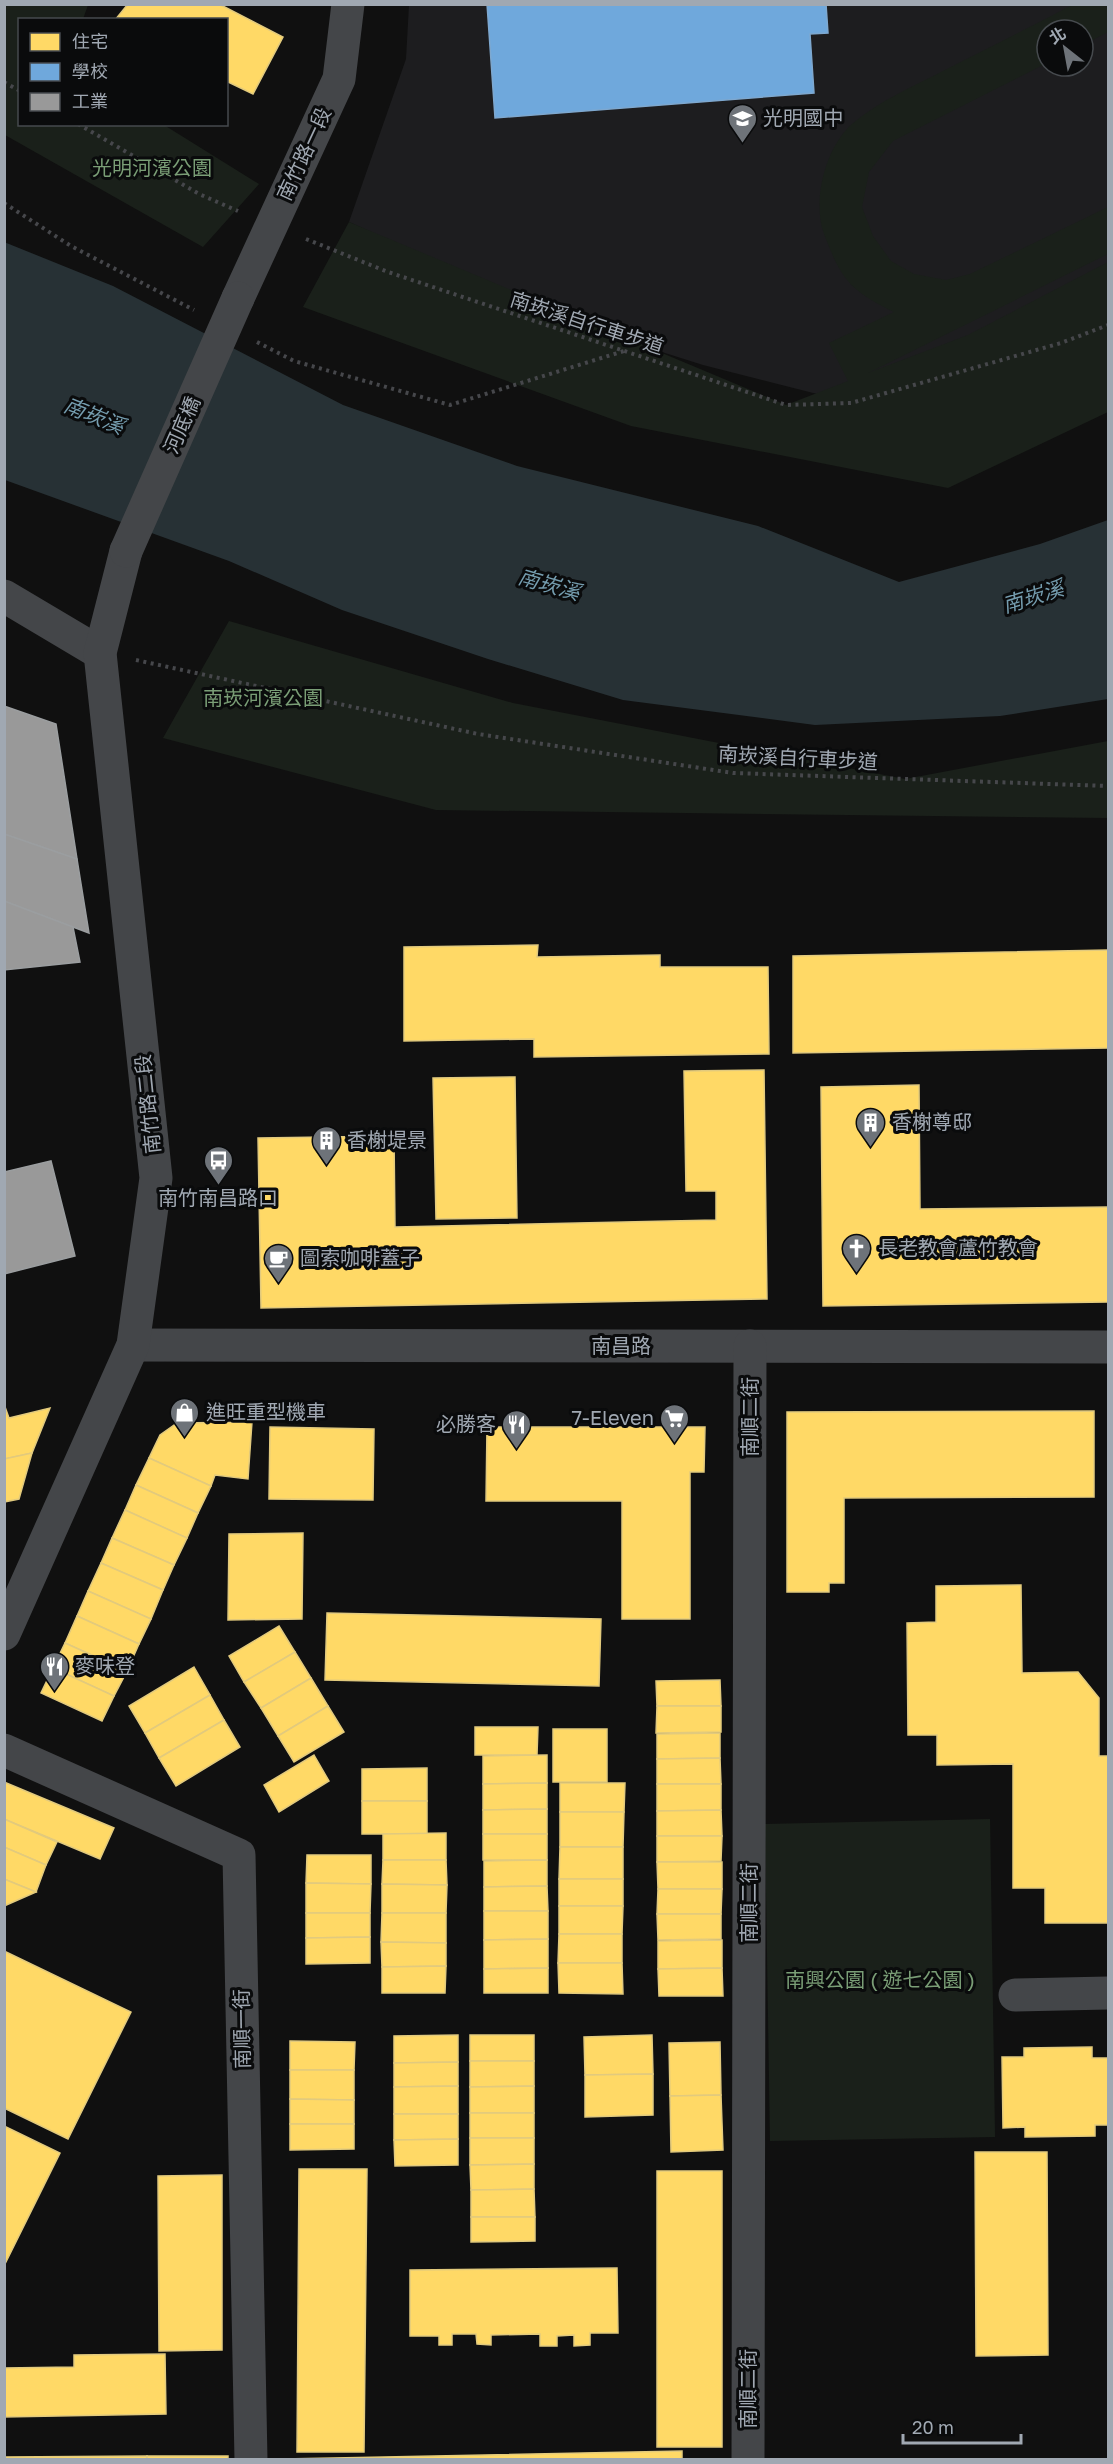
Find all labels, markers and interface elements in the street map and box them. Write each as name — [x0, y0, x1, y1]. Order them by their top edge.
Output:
legend — [18, 18, 228, 126]
north arrow — [1035, 18, 1095, 78]
text: 北 — [1045, 22, 1069, 48]
text: 住宅 — [72, 30, 108, 52]
text: 學校 — [72, 60, 108, 82]
text: 工業 — [72, 90, 108, 112]
school or university icon: 光明國中 — [726, 102, 758, 144]
street label: 南竹路一段 — [271, 103, 335, 204]
place label: 光明國中 — [763, 105, 843, 129]
park label: 光明河濱公園 — [92, 155, 212, 179]
street label: 南崁溪自行車步道 — [508, 286, 667, 358]
water label: 南崁溪 — [60, 391, 131, 440]
street label: 河底橋 — [158, 392, 204, 457]
water label: 南崁溪 — [515, 563, 586, 606]
water label: 南崁溪 — [999, 574, 1070, 618]
park label: 南崁河濱公園 — [203, 685, 323, 709]
street label: 南崁溪自行車步道 — [718, 741, 879, 773]
street label: 南竹路二段 — [130, 1053, 164, 1155]
building icon: 香榭尊邸 — [855, 1106, 887, 1148]
place label: 香榭尊邸 — [892, 1109, 972, 1133]
building icon: 香榭堤景 — [310, 1124, 342, 1166]
place label: 香榭堤景 — [347, 1127, 427, 1151]
bus stop icon: 南竹南昌路口 — [202, 1144, 234, 1186]
place label: 南竹南昌路口 — [158, 1185, 278, 1209]
church icon: 長老教會蘆竹教會 — [841, 1232, 873, 1274]
place label: 長老教會蘆竹教會 — [878, 1235, 1038, 1259]
cafe icon: 圖索咖啡蓋子 — [263, 1242, 295, 1284]
place label: 圖索咖啡蓋子 — [300, 1245, 420, 1269]
street label: 南昌路 — [591, 1333, 651, 1357]
street label: 南順二街 — [737, 1377, 761, 1457]
shop icon: 進旺重型機車 — [169, 1396, 201, 1438]
place label: 進旺重型機車 — [206, 1399, 326, 1423]
supermarket icon: 7-Eleven — [659, 1402, 691, 1444]
place label: 7-Eleven — [572, 1405, 654, 1429]
restaurant icon: 必勝客 — [501, 1408, 533, 1450]
place label: 必勝客 — [436, 1411, 496, 1435]
restaurant icon: 麥味登 — [38, 1650, 70, 1692]
place label: 麥味登 — [75, 1653, 135, 1677]
street label: 南順二街 — [736, 1863, 760, 1943]
park label: 南興公園 ( 遊七公園 ) — [785, 1967, 975, 1991]
street label: 南順一街 — [228, 1989, 254, 2069]
street label: 南順二街 — [735, 2349, 759, 2429]
scale bar — [903, 2407, 1022, 2445]
text: 20 m — [912, 2416, 954, 2438]

